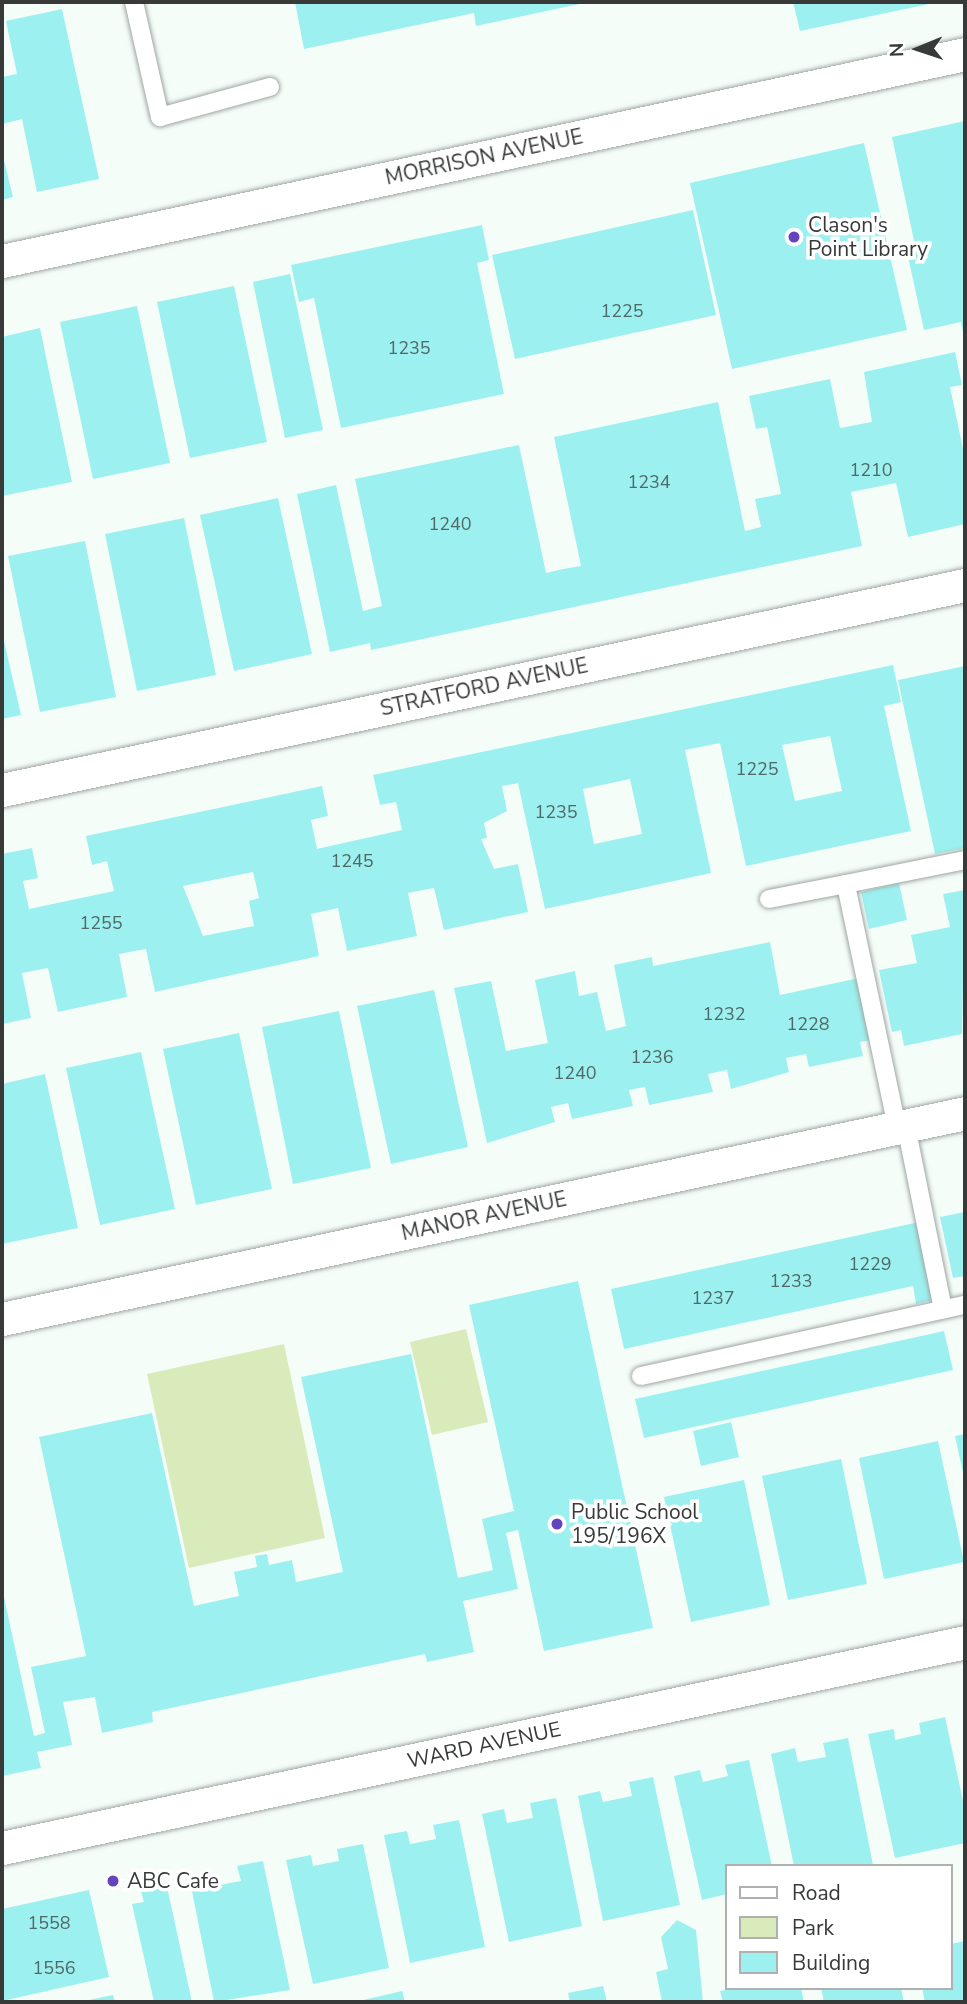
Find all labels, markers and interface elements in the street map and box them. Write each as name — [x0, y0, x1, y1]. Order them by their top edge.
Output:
north arrow — [883, 14, 953, 84]
text: N — [884, 42, 910, 57]
street label: MORRISON AVENUE — [383, 124, 585, 190]
place label: Clason's Point Library — [808, 212, 928, 262]
marker: Clason's Point Library — [786, 229, 802, 245]
house number: 1225 — [600, 300, 644, 322]
house number: 1235 — [387, 337, 431, 359]
house number: 1210 — [849, 459, 893, 481]
house number: 1234 — [627, 471, 671, 493]
house number: 1240 — [428, 513, 472, 535]
street label: STRATFORD AVENUE — [378, 653, 590, 721]
house number: 1225 — [735, 758, 779, 780]
house number: 1235 — [534, 801, 578, 823]
house number: 1245 — [330, 850, 374, 872]
house number: 1255 — [79, 912, 123, 934]
house number: 1232 — [702, 1003, 746, 1025]
house number: 1228 — [786, 1013, 830, 1035]
house number: 1236 — [630, 1046, 674, 1068]
house number: 1240 — [553, 1062, 597, 1084]
street label: MANOR AVENUE — [399, 1186, 569, 1246]
house number: 1229 — [848, 1253, 892, 1275]
house number: 1233 — [769, 1270, 813, 1292]
house number: 1237 — [691, 1287, 735, 1309]
place label: Public School 195/196X — [571, 1499, 699, 1549]
marker: Public School 195/196X — [549, 1516, 565, 1532]
street label: WARD AVENUE — [405, 1716, 563, 1774]
legend — [726, 1864, 953, 1990]
place label: ABC Cafe — [127, 1868, 219, 1894]
marker: ABC Cafe — [105, 1873, 121, 1889]
text: Road — [792, 1879, 841, 1907]
house number: 1558 — [27, 1912, 71, 1934]
text: Park — [792, 1914, 834, 1942]
text: Building — [792, 1949, 870, 1977]
house number: 1556 — [32, 1957, 76, 1979]

